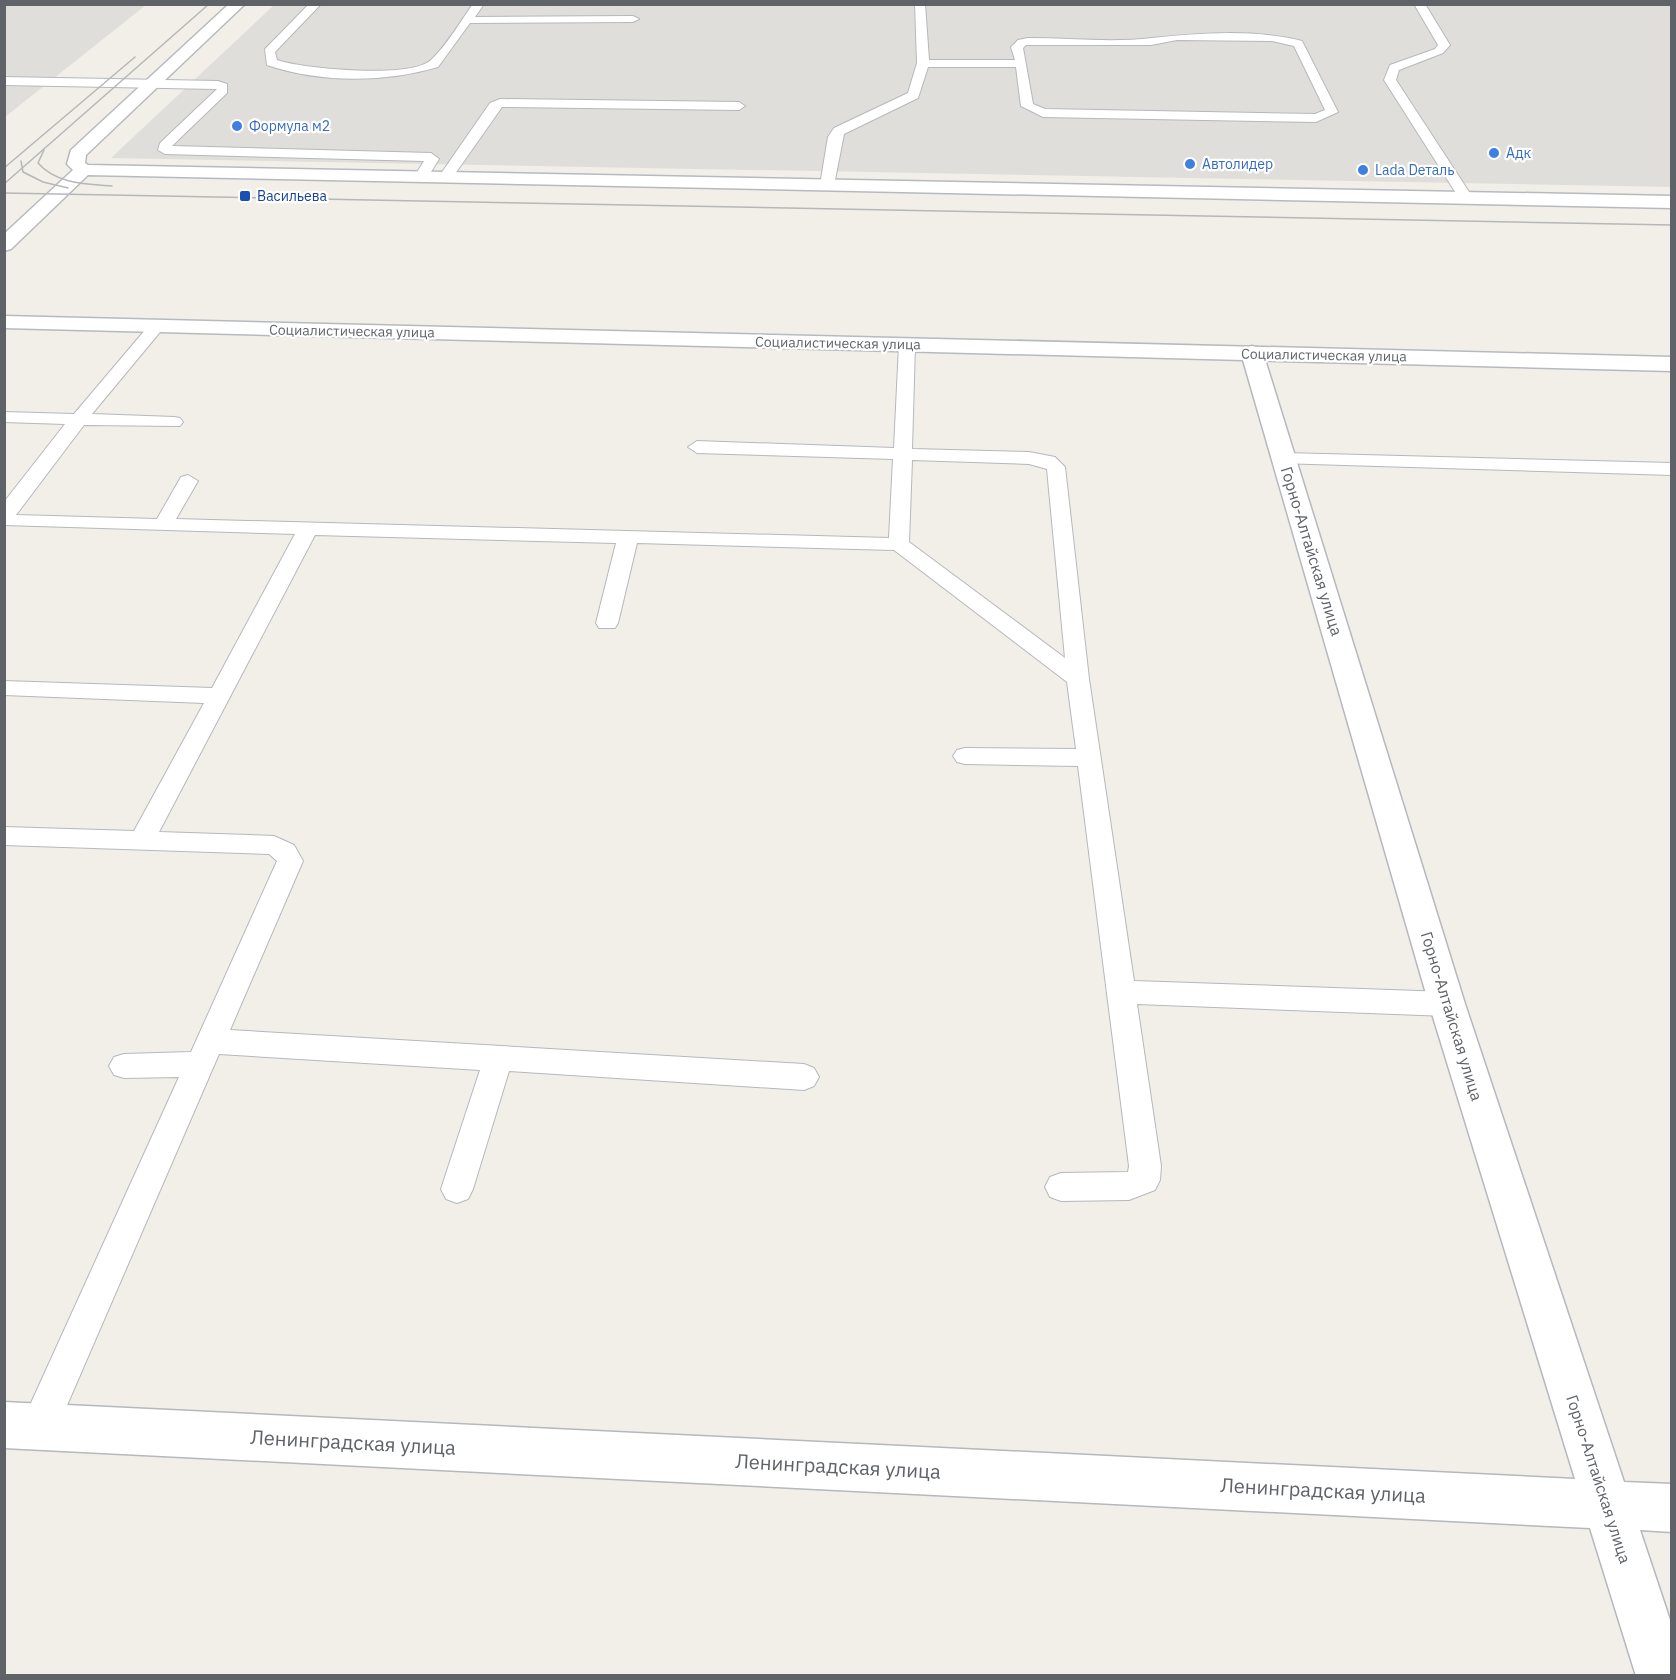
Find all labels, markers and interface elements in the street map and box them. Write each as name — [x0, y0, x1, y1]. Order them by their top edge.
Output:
place label: Формула м2 — [249, 117, 330, 135]
marker: Формула м2 — [230, 119, 244, 133]
place label: Адк — [1506, 144, 1532, 162]
marker: Адк — [1487, 146, 1501, 160]
place label: Автолидер — [1202, 155, 1273, 173]
marker: Автолидер — [1183, 157, 1197, 171]
place label: Lada Dеталь — [1375, 161, 1455, 179]
marker: Lada Dеталь — [1356, 163, 1370, 177]
place label: Васильева — [257, 187, 328, 205]
marker: Васильева — [238, 189, 252, 203]
street label: Социалистическая улица — [269, 321, 436, 341]
street label: Социалистическая улица — [755, 333, 922, 353]
street label: Социалистическая улица — [1241, 345, 1408, 365]
street label: Горно-Алтайская улица — [1277, 464, 1347, 638]
street label: Горно-Алтайская улица — [1417, 929, 1487, 1103]
street label: Горно-Алтайская улица — [1562, 1392, 1636, 1566]
street label: Ленинградская улица — [250, 1423, 457, 1461]
street label: Ленинградская улица — [735, 1447, 942, 1485]
street label: Ленинградская улица — [1220, 1471, 1427, 1509]

